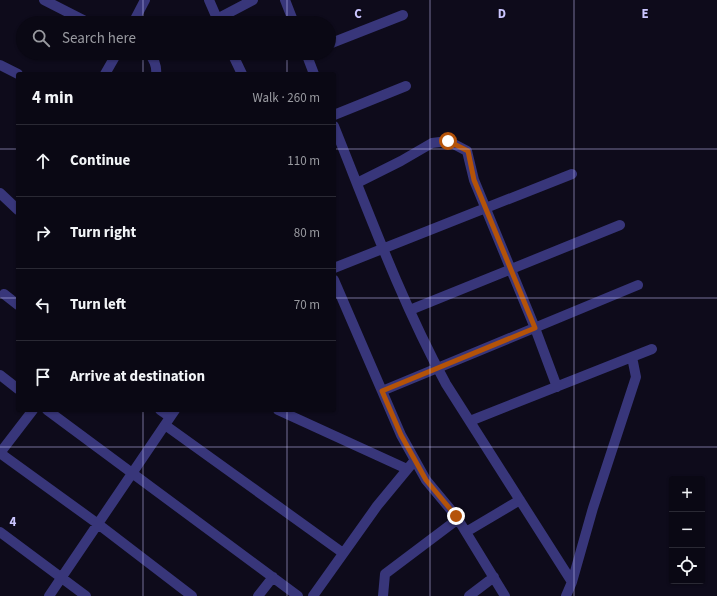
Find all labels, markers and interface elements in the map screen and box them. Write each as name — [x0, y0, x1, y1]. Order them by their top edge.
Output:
text: C — [354, 5, 362, 23]
text: D — [498, 5, 506, 23]
text: E — [641, 5, 649, 23]
search box — [16, 16, 336, 60]
icon: search — [30, 27, 52, 49]
text: Search here — [62, 28, 136, 49]
text: 4 min — [32, 86, 73, 110]
text: Walk · 260 m — [252, 89, 320, 107]
route start — [439, 132, 457, 150]
icon: ahead — [32, 150, 54, 172]
text: Continue — [70, 150, 130, 171]
text: 110 m — [287, 152, 320, 170]
icon: right — [32, 222, 54, 244]
text: Turn right — [70, 222, 136, 243]
text: 80 m — [294, 224, 320, 242]
icon: left — [32, 294, 54, 316]
text: Turn left — [70, 294, 126, 315]
text: 70 m — [294, 296, 320, 314]
icon: arrive — [32, 366, 54, 388]
text: Arrive at destination — [70, 366, 205, 387]
map controls — [669, 476, 705, 584]
button: + — [669, 476, 705, 512]
route end — [447, 507, 465, 525]
button: − — [669, 512, 705, 548]
text: 4 — [10, 513, 17, 531]
button: locate — [669, 548, 705, 584]

